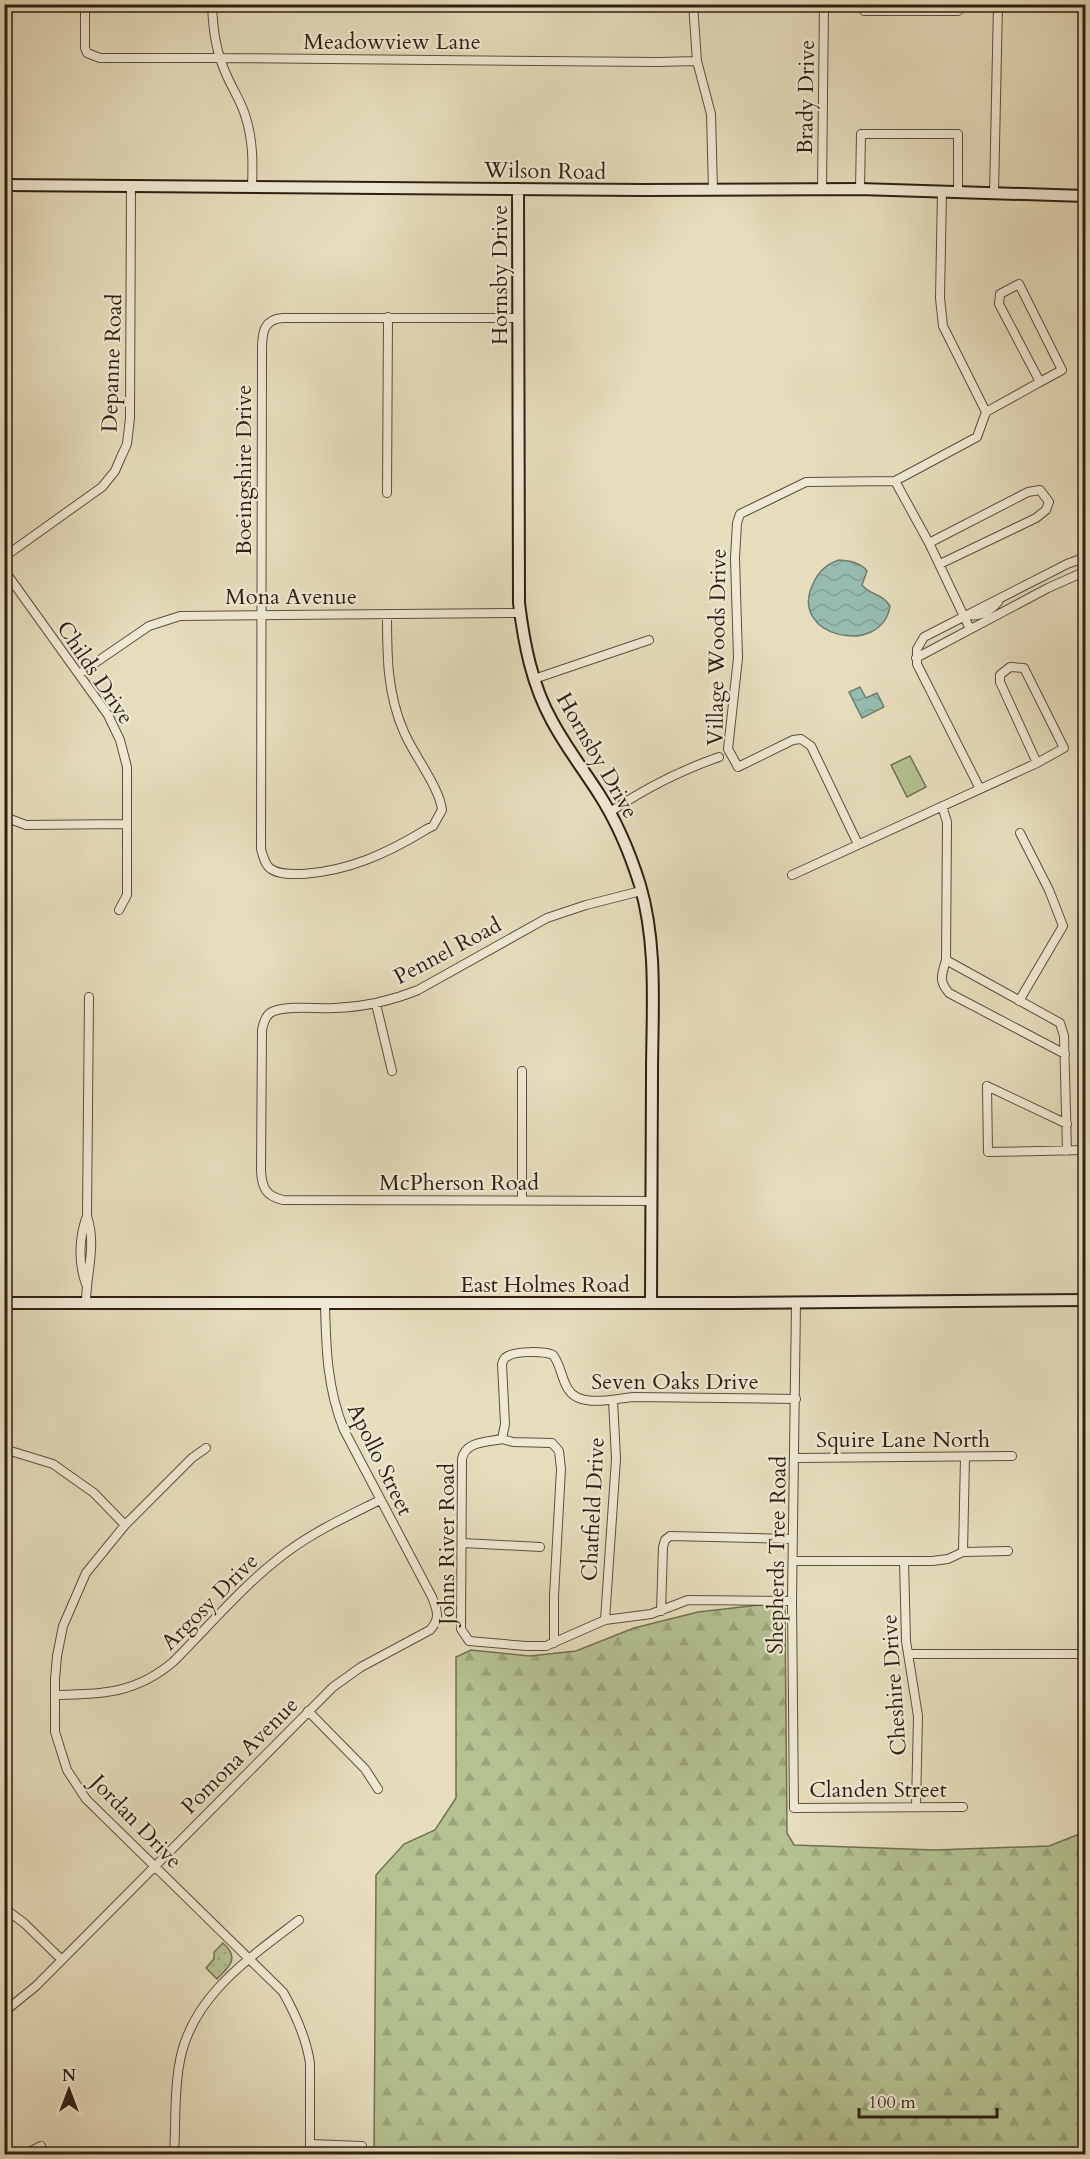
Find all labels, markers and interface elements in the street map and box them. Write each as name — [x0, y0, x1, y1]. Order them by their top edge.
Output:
street label: Meadowview Lane — [303, 27, 481, 57]
street label: Brady Drive — [790, 39, 822, 155]
street label: Wilson Road — [483, 155, 607, 187]
street label: Hornsby Drive — [485, 205, 515, 345]
street label: Depanne Road — [95, 293, 129, 433]
street label: Boeingshire Drive — [229, 385, 259, 555]
street label: Village Woods Drive — [700, 548, 734, 746]
street label: Mona Avenue — [225, 582, 357, 612]
street label: Childs Drive — [49, 615, 141, 730]
street label: Hornsby Drive — [549, 687, 645, 824]
street label: Pennel Road — [388, 910, 507, 992]
street label: McPherson Road — [379, 1168, 539, 1198]
street label: East Holmes Road — [460, 1270, 630, 1300]
street label: Seven Oaks Drive — [591, 1367, 759, 1397]
street label: Apollo Street — [340, 1398, 420, 1521]
street label: Squire Lane North — [816, 1425, 990, 1455]
street label: Chatfield Drive — [574, 1436, 612, 1582]
street label: Shepherds Tree Road — [760, 1455, 794, 1654]
street label: Johns River Road — [432, 1463, 462, 1628]
street label: Argosy Drive — [155, 1547, 265, 1657]
street label: Cheshire Drive — [874, 1613, 914, 1757]
street label: Pomona Avenue — [174, 1690, 305, 1821]
street label: Jordan Drive — [82, 1766, 189, 1875]
street label: Clanden Street — [809, 1775, 947, 1805]
north arrow — [39, 2060, 99, 2120]
text: N — [62, 2065, 76, 2087]
scale bar — [859, 2081, 997, 2119]
text: 100 m — [868, 2090, 916, 2115]

